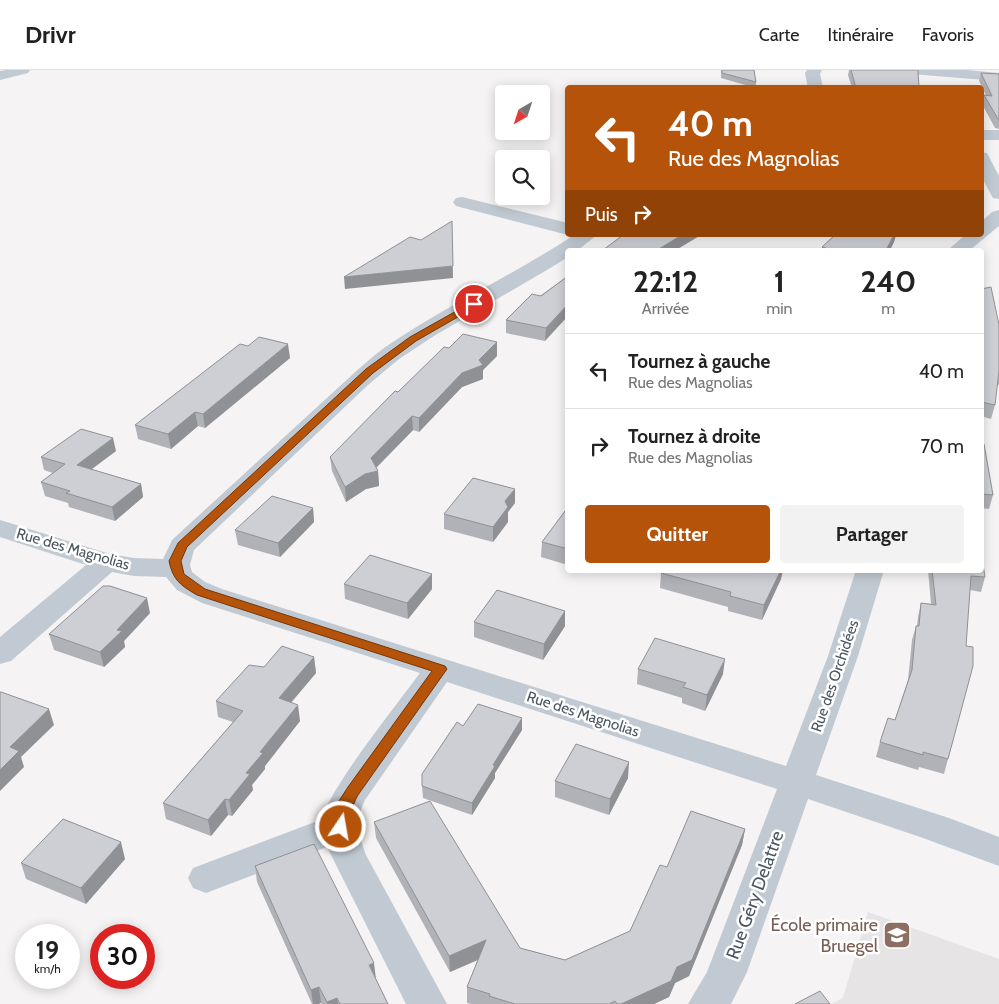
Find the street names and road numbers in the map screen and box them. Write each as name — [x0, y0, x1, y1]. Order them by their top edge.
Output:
street label: Rue des Magnolias — [14, 524, 132, 574]
street label: Rue des Orchidées — [807, 618, 863, 734]
street label: Rue des Magnolias — [525, 687, 641, 741]
street label: Rue Géry Delattre — [722, 828, 788, 962]

